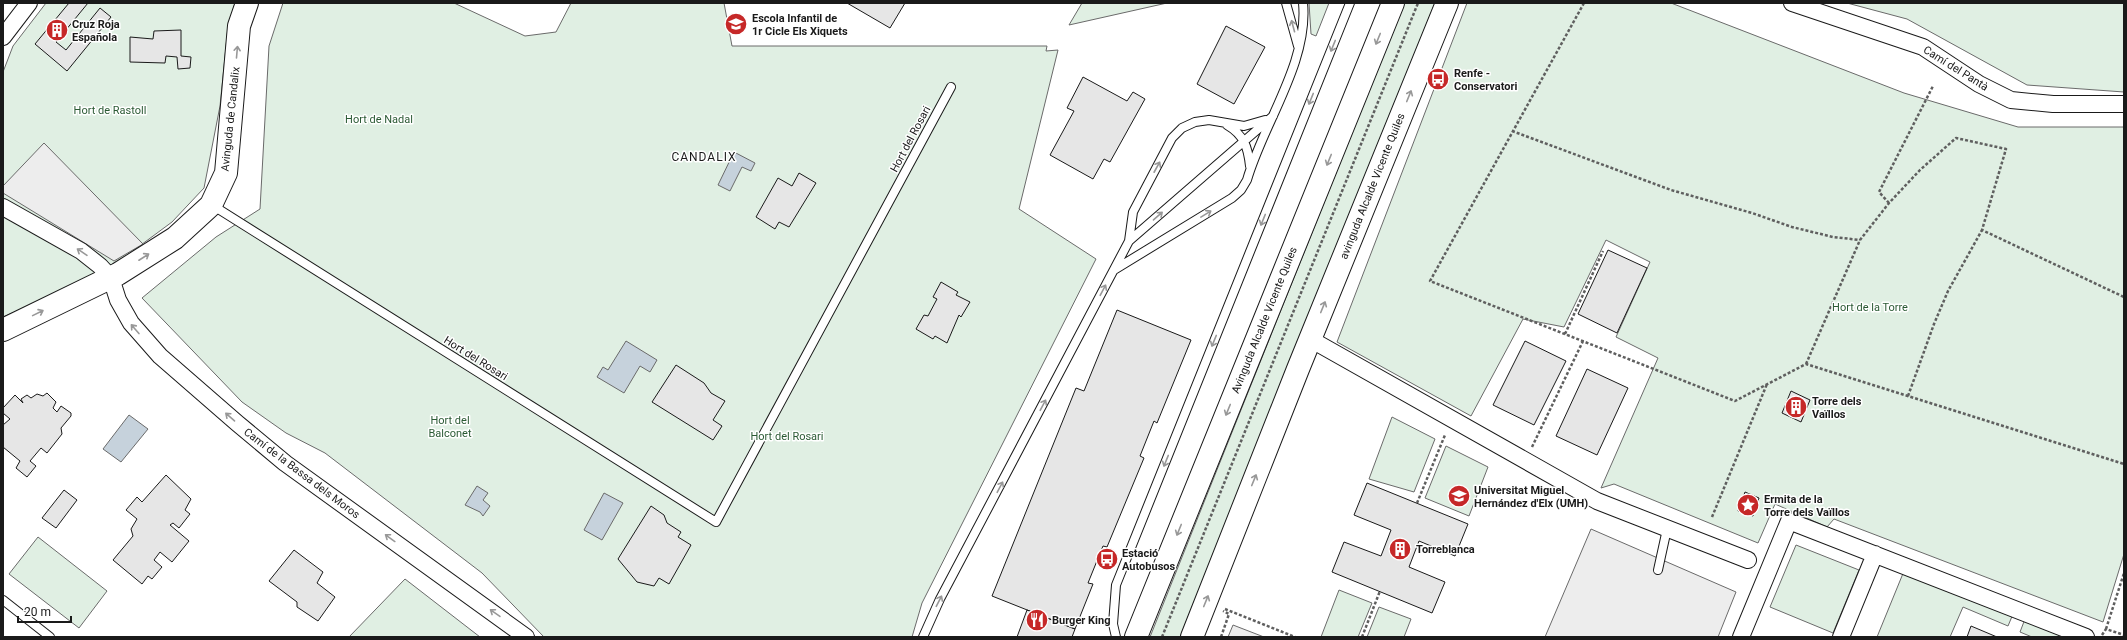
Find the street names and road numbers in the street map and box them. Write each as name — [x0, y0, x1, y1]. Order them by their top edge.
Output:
street label: Camí del Pantà — [1921, 43, 1991, 94]
street label: Avinguda de Candalix — [219, 66, 243, 172]
street label: Hort del Rosari — [888, 104, 933, 175]
street label: avinguda Alcalde Vicente Quiles — [1337, 111, 1408, 261]
street label: Avinguda Alcalde Vicente Quiles — [1229, 245, 1300, 395]
street label: Hort del Rosari — [441, 334, 510, 383]
street label: Camí de la Bassa dels Moros — [241, 426, 363, 521]

